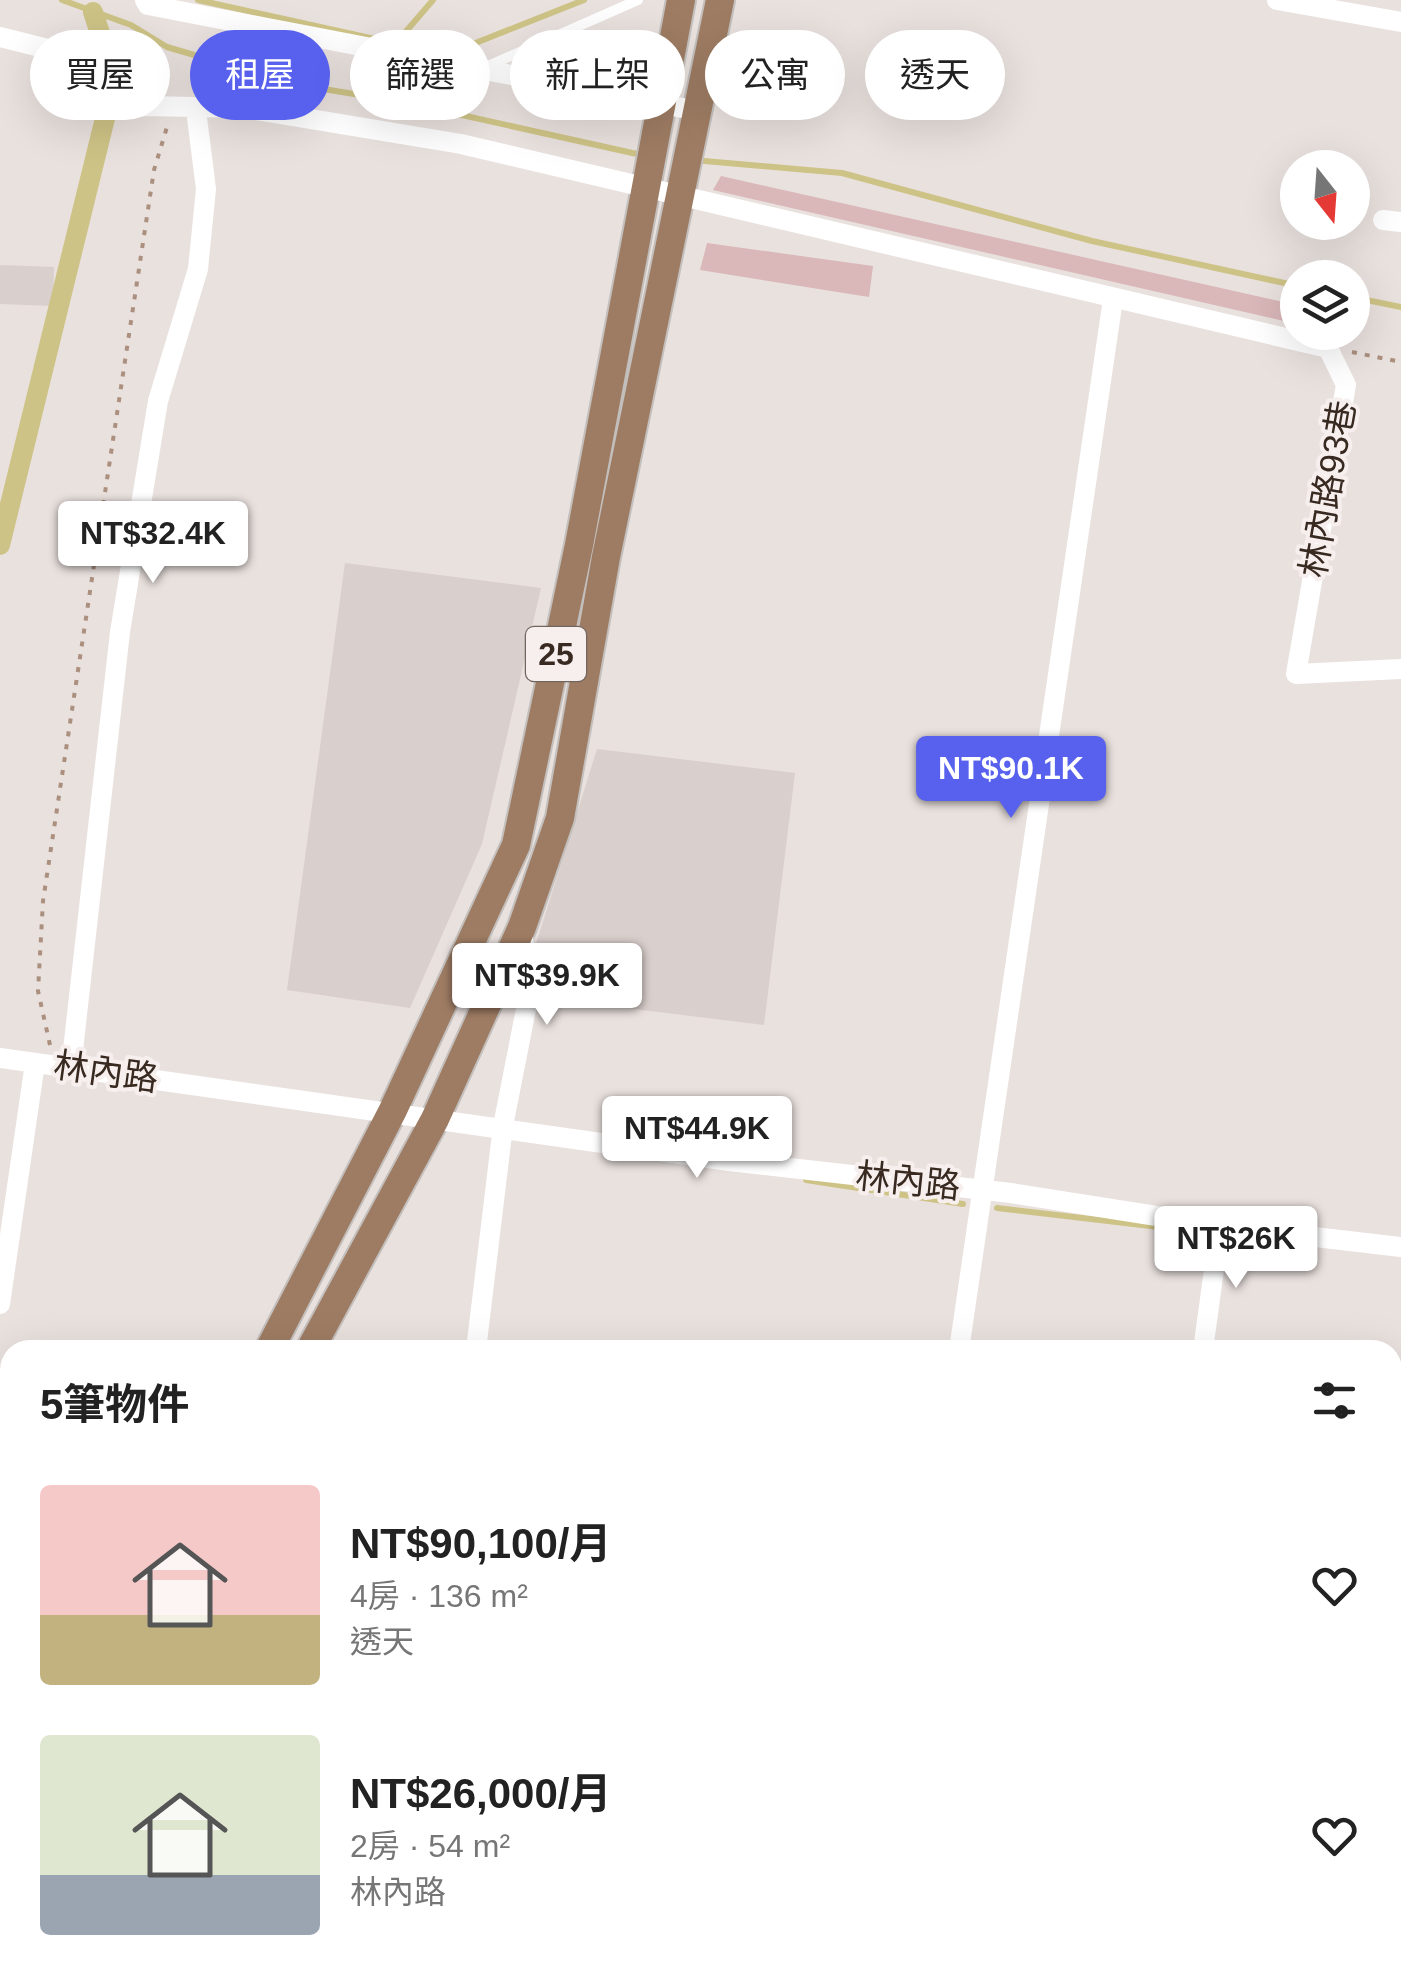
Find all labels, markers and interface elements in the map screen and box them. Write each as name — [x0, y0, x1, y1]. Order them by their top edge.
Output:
chip: 買屋 — [30, 30, 170, 120]
chip: 租屋 — [190, 30, 330, 120]
chip: 篩選 — [350, 30, 490, 120]
chip: 新上架 — [510, 30, 685, 120]
chip: 公寓 — [705, 30, 845, 120]
chip: 透天 — [865, 30, 1005, 120]
north arrow — [1280, 150, 1370, 240]
map controls — [1280, 150, 1370, 350]
button: layers — [1280, 260, 1370, 350]
street label: 林內路93巷 — [1293, 397, 1362, 580]
pin: NT$32.4K — [50, 501, 256, 586]
text: NT$32.4K — [80, 515, 226, 551]
road number: 25 — [526, 627, 586, 681]
pin: NT$90.1K — [908, 736, 1114, 821]
text: NT$90.1K — [938, 750, 1084, 786]
pin: NT$39.9K — [444, 943, 650, 1028]
text: NT$39.9K — [474, 957, 620, 993]
street label: 林內路 — [51, 1045, 161, 1098]
pin: NT$44.9K — [594, 1096, 800, 1181]
text: NT$44.9K — [624, 1110, 770, 1146]
street label: 林內路 — [854, 1156, 962, 1205]
pin: NT$26K — [1155, 1206, 1317, 1291]
text: NT$26K — [1176, 1220, 1296, 1256]
icon: filters — [1307, 1373, 1362, 1428]
text: 5筆物件 — [40, 1381, 189, 1428]
text: NT$90,100/月 — [350, 1520, 611, 1567]
icon: home — [120, 1525, 240, 1645]
icon: heart — [1307, 1558, 1362, 1613]
text: 4房 · 136 m² — [350, 1578, 528, 1614]
text: 透天 — [350, 1624, 414, 1660]
text: NT$26,000/月 — [350, 1770, 611, 1817]
icon: home — [120, 1775, 240, 1895]
icon: heart — [1307, 1808, 1362, 1863]
text: 2房 · 54 m² — [350, 1828, 510, 1864]
text: 林內路 — [350, 1874, 446, 1910]

